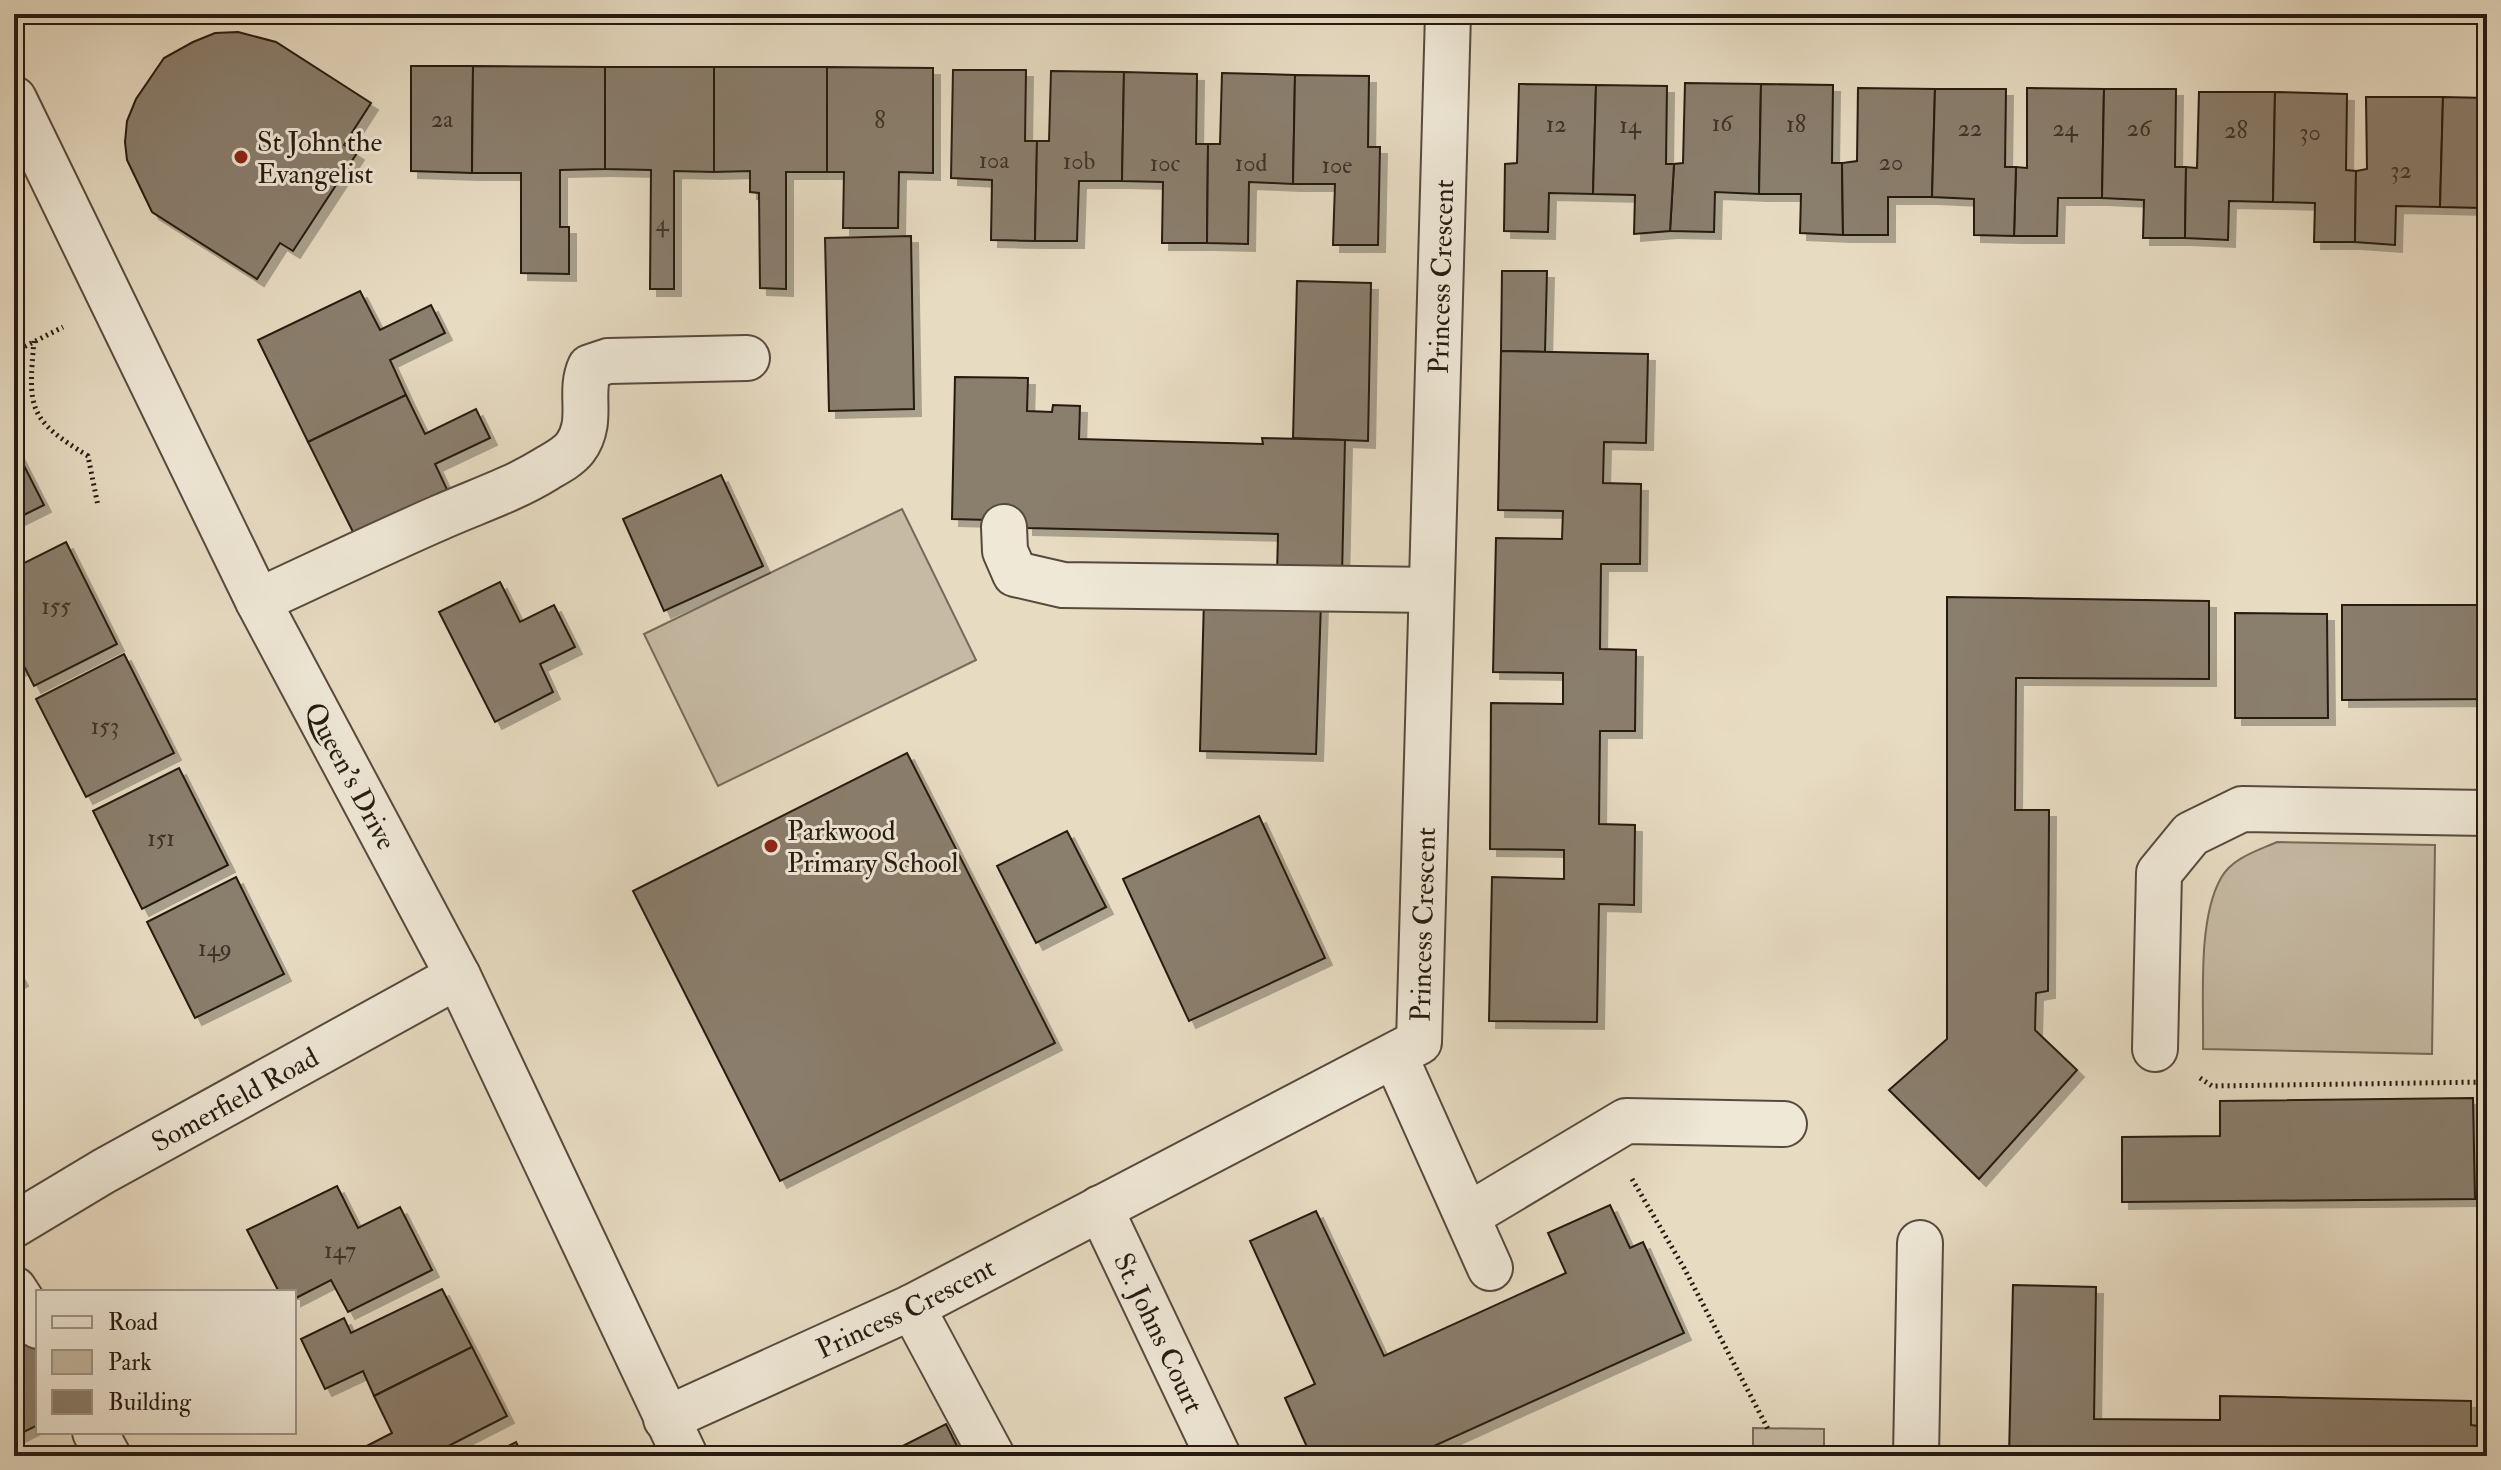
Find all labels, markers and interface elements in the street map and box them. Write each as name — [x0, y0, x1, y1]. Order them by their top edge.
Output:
house number: 2a — [431, 104, 454, 135]
house number: 8 — [874, 105, 886, 136]
house number: 16 — [1712, 108, 1734, 139]
house number: 12 — [1546, 109, 1566, 140]
house number: 18 — [1786, 109, 1806, 140]
house number: 14 — [1619, 110, 1642, 141]
house number: 22 — [1958, 113, 1982, 144]
house number: 24 — [2052, 113, 2079, 144]
house number: 26 — [2127, 113, 2153, 144]
house number: 28 — [2224, 115, 2248, 146]
house number: 30 — [2299, 117, 2321, 148]
place label: St John the Evangelist — [257, 125, 382, 192]
house number: 10a — [979, 145, 1010, 176]
house number: 10b — [1063, 146, 1095, 177]
house number: 20 — [1879, 147, 1903, 178]
marker: St John the Evangelist — [232, 148, 250, 166]
house number: 10c — [1150, 148, 1181, 179]
house number: 10d — [1235, 148, 1267, 179]
house number: 10e — [1322, 150, 1352, 181]
house number: 32 — [2390, 155, 2412, 186]
street label: Princess Crescent — [1422, 179, 1462, 375]
house number: 4 — [656, 208, 670, 239]
house number: 155 — [41, 591, 71, 622]
street label: Queen's Drive — [296, 696, 404, 856]
house number: 153 — [91, 711, 119, 742]
place label: Parkwood Primary School — [787, 814, 958, 881]
house number: 151 — [147, 823, 175, 854]
street label: Princess Crescent — [1404, 827, 1444, 1022]
marker: Parkwood Primary School — [762, 837, 780, 855]
house number: 149 — [198, 933, 232, 964]
street label: Somerfield Road — [146, 1040, 325, 1160]
house number: 147 — [324, 1235, 356, 1266]
street label: St. Johns Court — [1105, 1248, 1211, 1419]
street label: Princess Crescent — [811, 1251, 1002, 1367]
legend — [36, 1290, 296, 1434]
text: Road — [108, 1307, 158, 1338]
text: Park — [108, 1347, 152, 1378]
text: Building — [108, 1387, 192, 1418]

